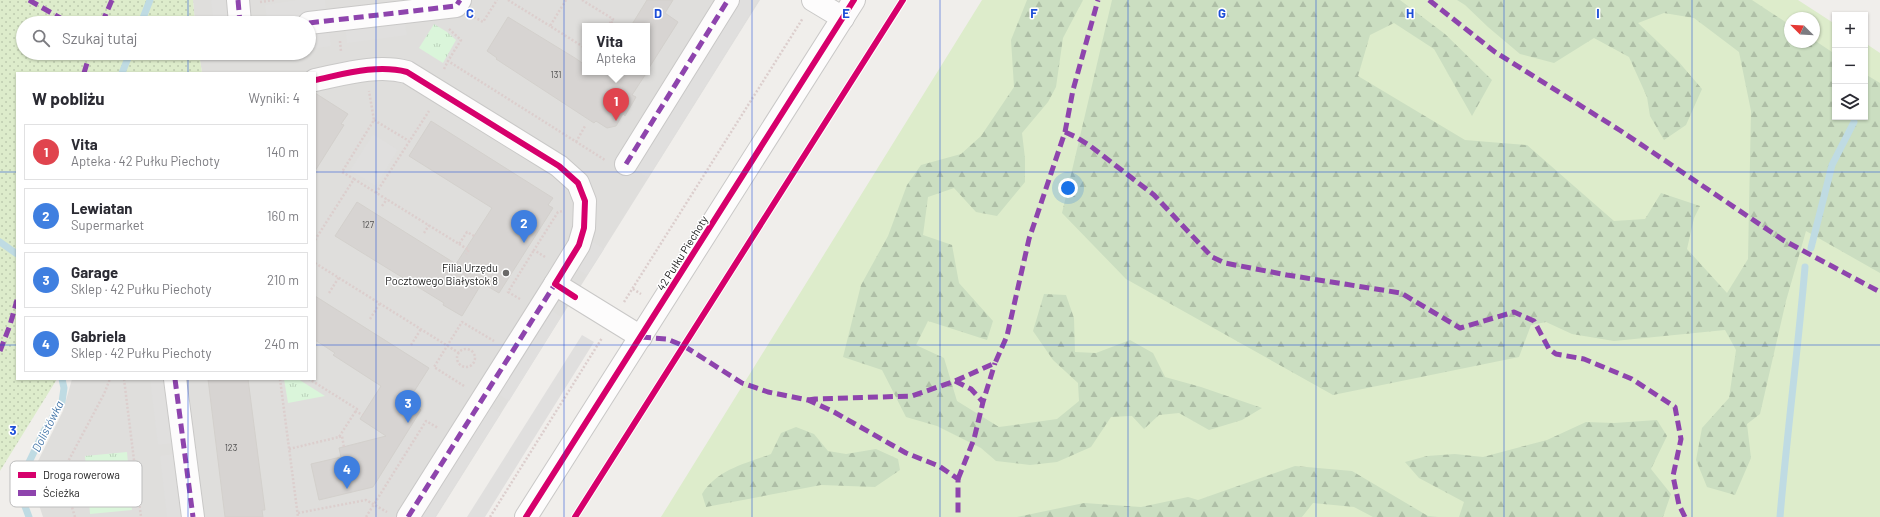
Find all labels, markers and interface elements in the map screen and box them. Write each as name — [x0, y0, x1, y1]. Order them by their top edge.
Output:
text: C — [466, 5, 474, 21]
text: D — [654, 5, 662, 21]
text: E — [842, 5, 850, 21]
text: F — [1030, 5, 1038, 21]
text: G — [1218, 5, 1226, 21]
text: H — [1406, 5, 1414, 21]
text: I — [1596, 5, 1600, 21]
north arrow — [1784, 12, 1820, 48]
map controls — [1832, 12, 1868, 120]
button: + — [1832, 12, 1868, 48]
search box — [16, 16, 316, 60]
popup — [582, 23, 650, 75]
icon: search — [30, 27, 52, 49]
text: Szukaj tutaj — [62, 29, 138, 47]
text: Vita — [596, 32, 623, 50]
button: − — [1832, 48, 1868, 84]
text: Apteka — [596, 50, 636, 66]
house number: 131 — [551, 69, 561, 80]
button: layers — [1832, 84, 1868, 120]
text: W pobliżu — [32, 88, 105, 108]
pin: 1 — [603, 88, 629, 121]
text: Wyniki: 4 — [248, 90, 300, 106]
text: Vita — [71, 135, 98, 153]
text: 1 — [44, 144, 48, 160]
text: 140 m — [267, 144, 299, 160]
text: Apteka · 42 Pułku Piechoty — [71, 153, 220, 169]
your location — [1058, 178, 1078, 198]
text: Lewiatan — [71, 199, 133, 217]
text: 2 — [42, 208, 50, 224]
text: 160 m — [267, 208, 299, 224]
pin: 2 — [511, 210, 537, 243]
street label: 42 Pułku Piechoty — [654, 213, 710, 293]
text: Supermarket — [71, 217, 144, 233]
house number: 127 — [362, 219, 375, 230]
place label: Filia Urzędu Pocztowego Białystok 8 — [385, 261, 498, 287]
text: Garage — [71, 263, 118, 281]
marker: Filia Urzędu Pocztowego Białystok 8 — [501, 268, 511, 278]
text: 3 — [42, 272, 50, 288]
text: 210 m — [267, 272, 299, 288]
text: Sklep · 42 Pułku Piechoty — [71, 281, 211, 297]
text: Gabriela — [71, 327, 126, 345]
text: 4 — [42, 336, 50, 352]
text: 240 m — [264, 336, 299, 352]
text: Sklep · 42 Pułku Piechoty — [71, 345, 211, 361]
pin: 3 — [395, 390, 421, 423]
water label: Dolistówka — [28, 398, 66, 454]
text: 3 — [9, 422, 17, 438]
house number: 123 — [225, 442, 238, 453]
pin: 4 — [334, 456, 360, 489]
legend — [10, 461, 142, 507]
text: Droga rowerowa — [43, 468, 120, 481]
text: Ścieżka — [43, 486, 80, 499]

